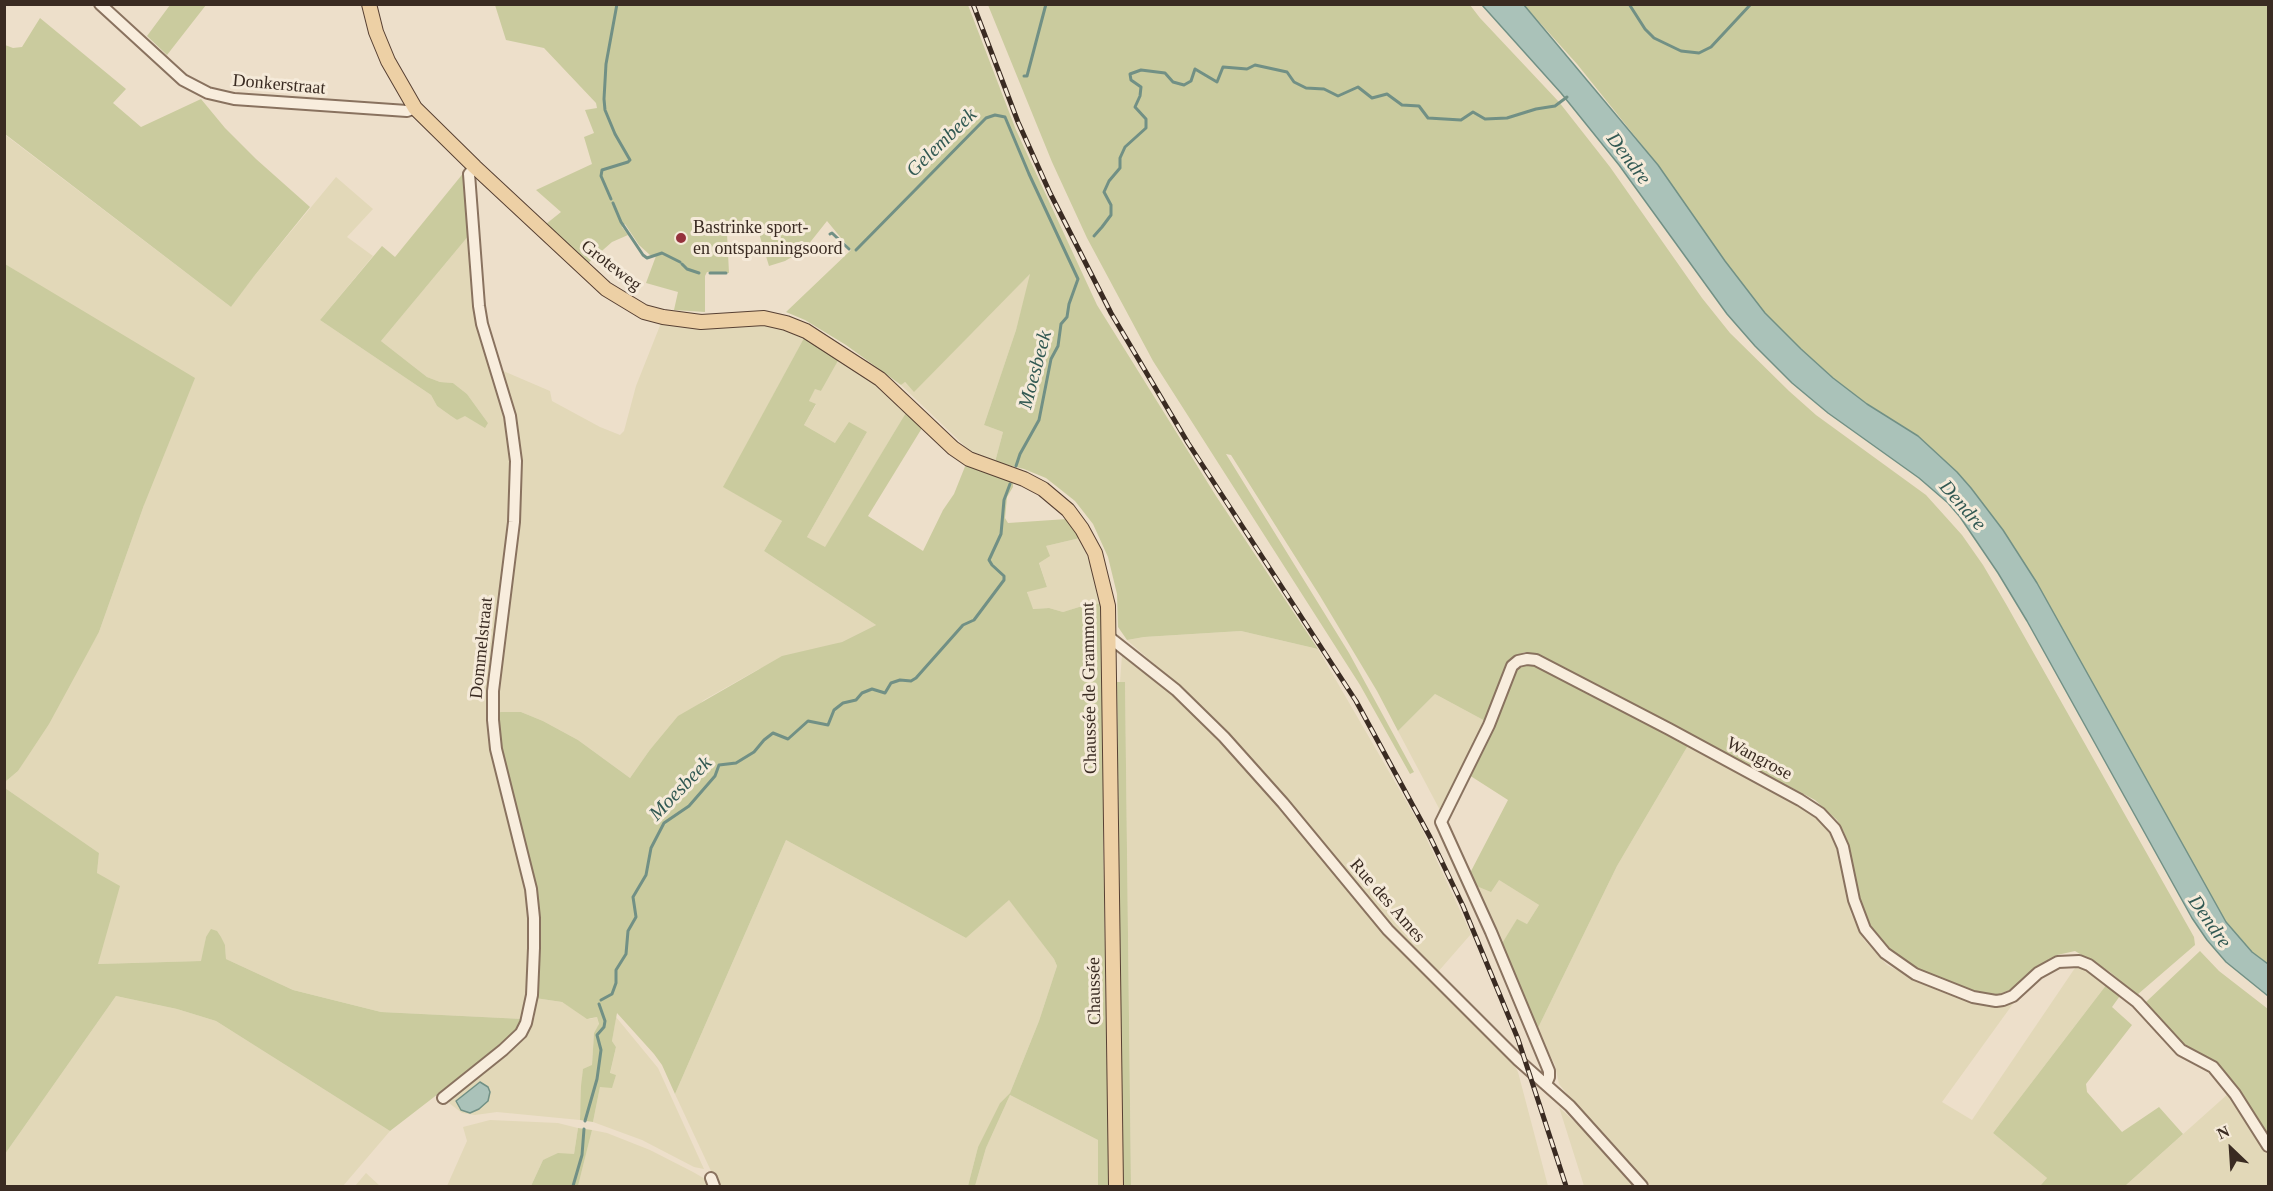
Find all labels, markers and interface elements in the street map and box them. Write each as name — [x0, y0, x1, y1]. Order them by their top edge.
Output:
street label: Donkerstraat — [232, 70, 326, 100]
water label: Gelembeek — [902, 104, 982, 182]
water label: Dendre — [1601, 128, 1655, 190]
place label: Bastrinke sport- en ontspanningsoord — [693, 217, 842, 260]
marker: Bastrinke sport- en ontspanningsoord — [674, 231, 688, 245]
street label: Groteweg — [576, 236, 646, 296]
water label: Moesbeek — [1014, 328, 1058, 412]
water label: Dendre — [1934, 476, 1990, 536]
street label: Dommelstraat — [466, 596, 498, 700]
street label: Chaussée de Grammont — [1078, 602, 1102, 774]
street label: Wangrose — [1722, 733, 1796, 785]
water label: Moesbeek — [645, 752, 717, 826]
street label: Rue des Ames — [1345, 855, 1429, 947]
water label: Dendre — [2182, 891, 2236, 953]
street label: Chaussée — [1084, 957, 1106, 1025]
north arrow — [2201, 1119, 2261, 1179]
text: N — [2214, 1122, 2232, 1142]

